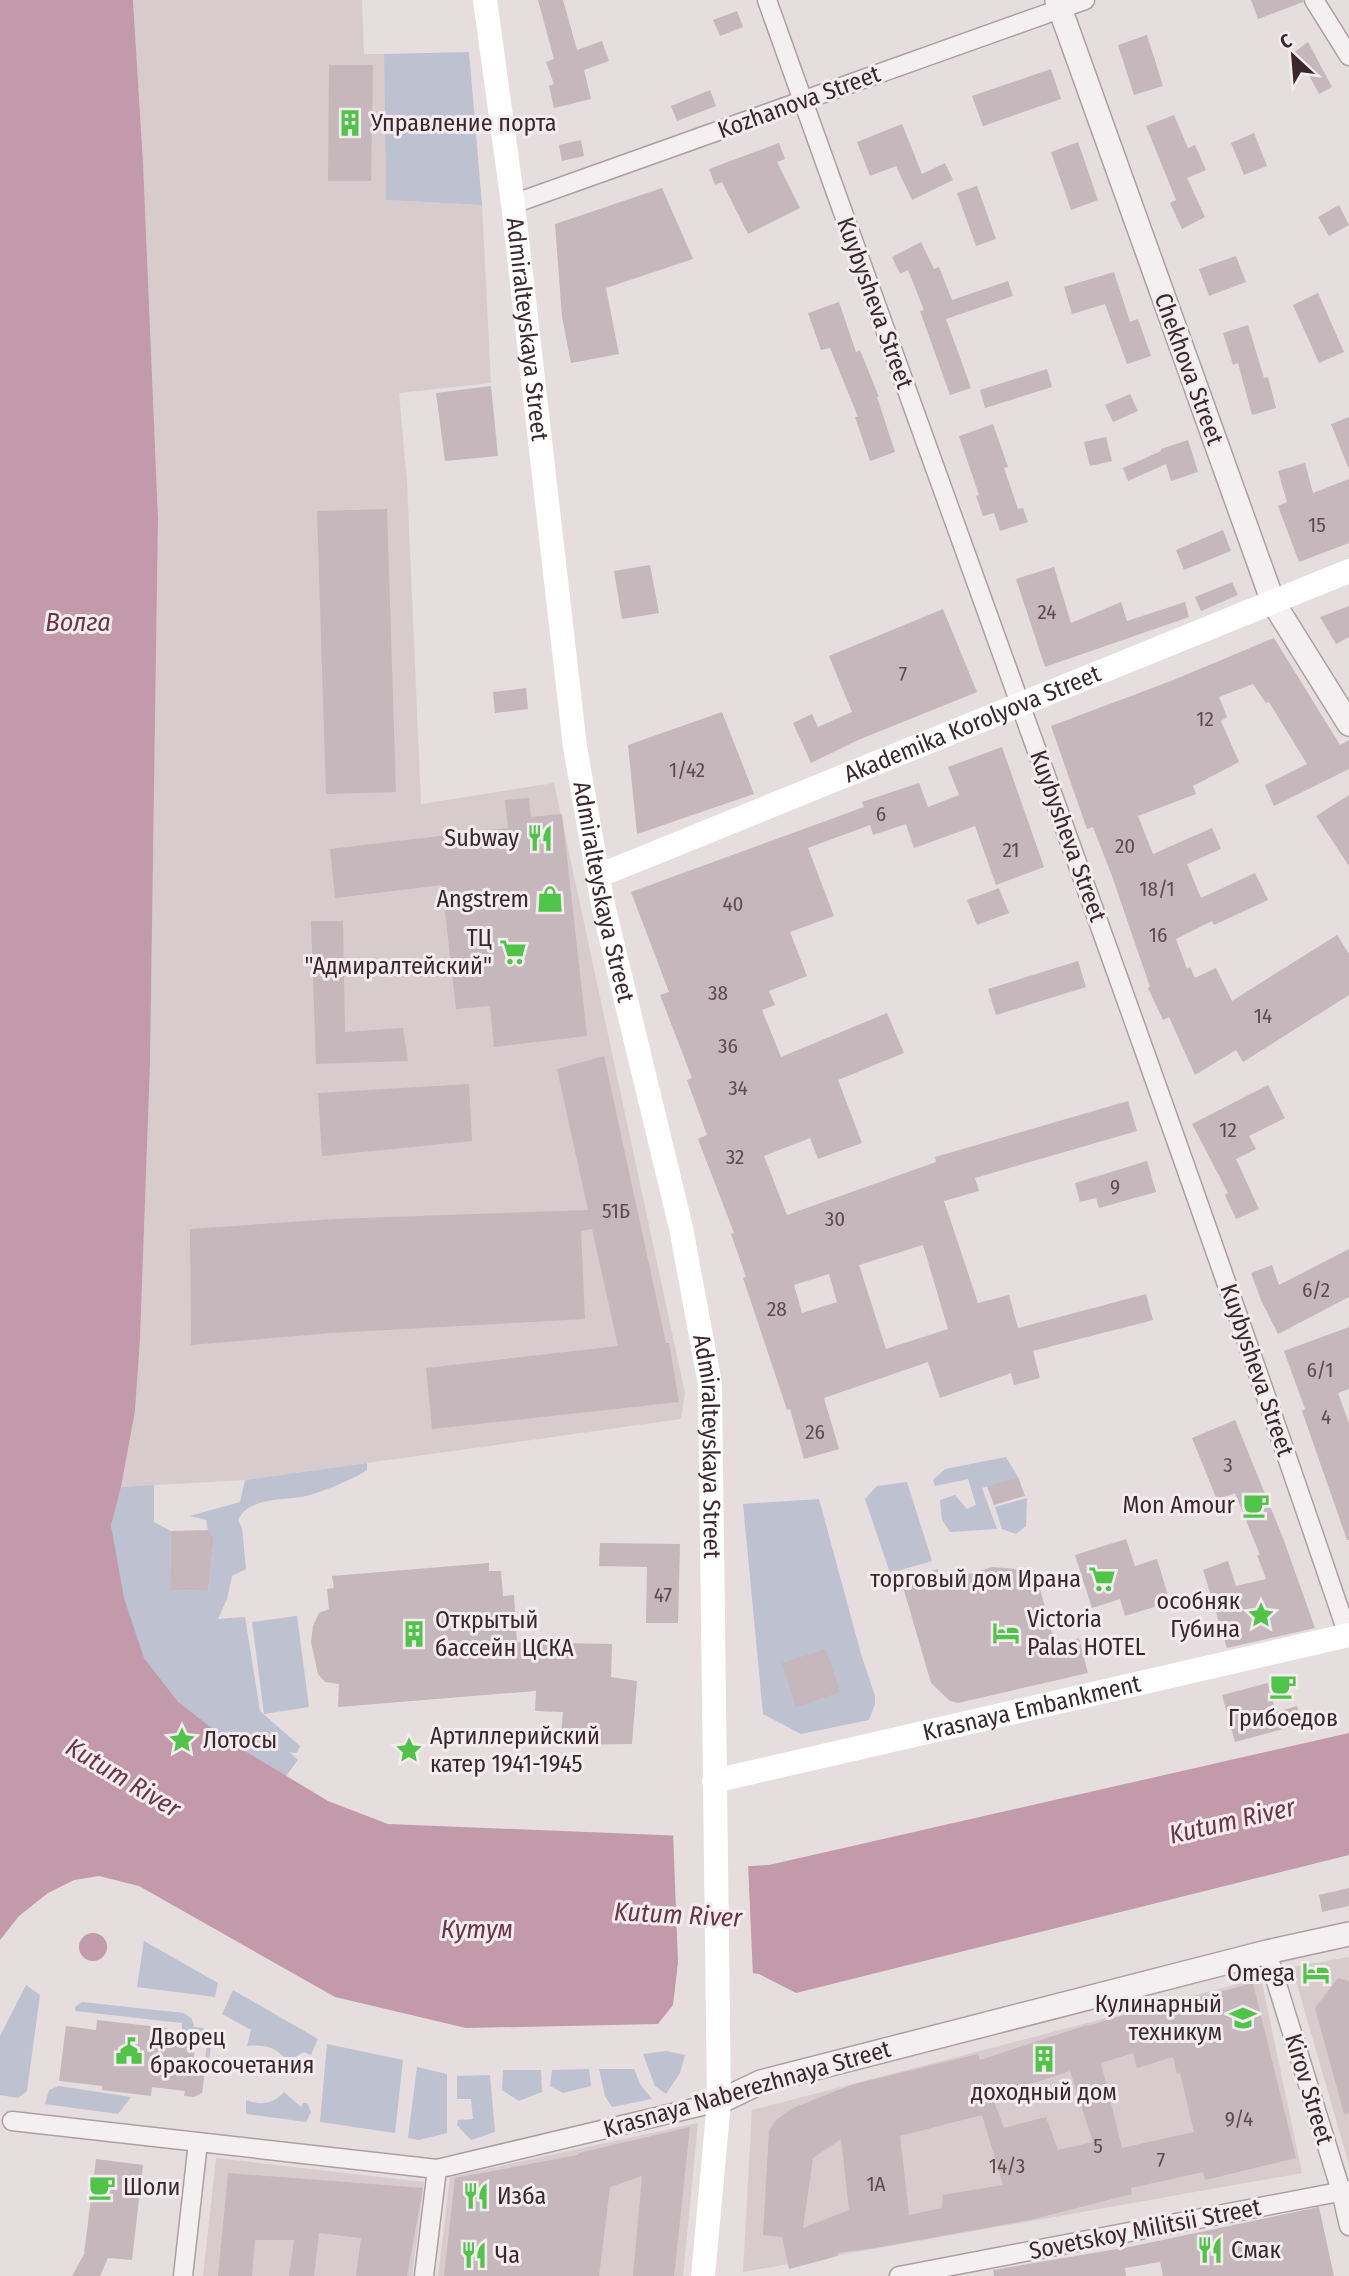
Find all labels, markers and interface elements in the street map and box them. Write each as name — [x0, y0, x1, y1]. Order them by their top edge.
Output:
north arrow — [1258, 21, 1328, 91]
text: С — [1276, 29, 1295, 54]
street label: Kozhanova Street — [714, 60, 884, 144]
building icon: Управление порта — [335, 108, 365, 138]
place label: Управление порта — [370, 109, 556, 137]
street label: Kuybysheva Street — [831, 213, 919, 393]
street label: Admiralteyskaya Street — [501, 216, 554, 443]
street label: Chekhova Street — [1149, 289, 1229, 449]
house number: 15 — [1308, 512, 1326, 538]
house number: 24 — [1037, 599, 1057, 625]
water label: Волга — [45, 607, 111, 638]
street label: Akademika Korolyova Street — [840, 659, 1105, 789]
house number: 7 — [899, 661, 907, 687]
house number: 12 — [1196, 706, 1214, 732]
street label: Kuybysheva Street — [1024, 746, 1112, 926]
house number: 1/42 — [669, 757, 705, 783]
street label: Admiralteyskaya Street — [567, 779, 640, 1005]
house number: 6 — [876, 801, 886, 827]
restaurant icon: Subway — [525, 823, 555, 853]
place label: Subway — [444, 824, 519, 852]
house number: 20 — [1115, 833, 1135, 859]
house number: 21 — [1003, 837, 1020, 863]
house number: 18/1 — [1139, 876, 1175, 902]
shop icon: Angstrem — [535, 884, 565, 914]
place label: Angstrem — [437, 885, 529, 913]
house number: 40 — [722, 891, 744, 917]
house number: 16 — [1149, 922, 1167, 948]
place label: ТЦ "Адмиралтейский" — [304, 924, 492, 980]
supermarket icon: ТЦ "Адмиралтейский" — [498, 937, 528, 967]
house number: 38 — [708, 980, 728, 1006]
house number: 14 — [1254, 1003, 1272, 1029]
house number: 36 — [718, 1033, 738, 1059]
house number: 34 — [728, 1075, 748, 1101]
house number: 12 — [1219, 1117, 1237, 1143]
house number: 32 — [726, 1144, 744, 1170]
house number: 9 — [1110, 1174, 1120, 1200]
house number: 51Б — [602, 1198, 630, 1224]
house number: 30 — [825, 1206, 845, 1232]
house number: 6/2 — [1302, 1277, 1330, 1303]
street label: Kuybysheva Street — [1214, 1280, 1300, 1460]
house number: 28 — [767, 1296, 787, 1322]
street label: Admiralteyskaya Street — [687, 1332, 726, 1559]
house number: 6/1 — [1307, 1357, 1333, 1383]
house number: 4 — [1321, 1404, 1331, 1430]
house number: 26 — [805, 1419, 825, 1445]
house number: 3 — [1223, 1452, 1233, 1478]
cafe icon: Mon Amour — [1241, 1490, 1271, 1520]
place label: Mon Amour — [1122, 1491, 1236, 1519]
supermarket icon: торговый дом Ирана — [1087, 1564, 1117, 1594]
place label: торговый дом Ирана — [870, 1565, 1081, 1593]
house number: 47 — [654, 1582, 672, 1608]
place label: особняк Губина — [1157, 1587, 1241, 1643]
place icon: особняк Губина — [1246, 1600, 1276, 1630]
place label: Victoria Palas HOTEL — [1027, 1605, 1146, 1661]
place label: Открытый бассейн ЦСКА — [435, 1606, 574, 1662]
hotel icon: Victoria Palas HOTEL — [991, 1618, 1021, 1648]
building icon: Открытый бассейн ЦСКА — [399, 1619, 429, 1649]
street label: Krasnaya Embankment — [920, 1669, 1143, 1747]
cafe icon: Грибоедов — [1268, 1671, 1298, 1701]
place label: Грибоедов — [1228, 1704, 1338, 1732]
place label: Артиллерийский катер 1941-1945 — [430, 1722, 600, 1778]
place icon: Лотосы — [167, 1725, 197, 1755]
place label: Лотосы — [203, 1726, 277, 1754]
water label: Kutum River — [60, 1732, 187, 1825]
place icon: Артиллерийский катер 1941-1945 — [394, 1735, 424, 1765]
water label: Kutum River — [1166, 1791, 1299, 1851]
water label: Kutum River — [613, 1896, 744, 1934]
water label: Кутум — [441, 1914, 513, 1945]
hotel icon: Omega — [1301, 1958, 1331, 1988]
place label: Omega — [1227, 1959, 1295, 1987]
place label: Кулинарный техникум — [1095, 1990, 1222, 2046]
school or university icon: Кулинарный техникум — [1228, 2003, 1258, 2033]
place label: Дворец бракосочетания — [149, 2023, 314, 2079]
street label: Kirov Street — [1279, 2030, 1339, 2148]
street label: Krasnaya Naberezhnaya Street — [600, 2035, 894, 2143]
public building icon: Дворец бракосочетания — [114, 2036, 144, 2066]
building icon: доходный дом — [1029, 2044, 1059, 2074]
place label: доходный дом — [971, 2078, 1117, 2106]
house number: 9/4 — [1225, 2106, 1253, 2132]
house number: 5 — [1093, 2133, 1103, 2159]
house number: 7 — [1157, 2147, 1165, 2173]
house number: 14/3 — [989, 2153, 1025, 2179]
house number: 1А — [866, 2171, 886, 2197]
cafe icon: Шоли — [87, 2172, 117, 2202]
place label: Шоли — [123, 2173, 180, 2201]
restaurant icon: Изба — [461, 2181, 491, 2211]
place label: Изба — [497, 2182, 546, 2210]
street label: Sovetskoy Militsii Street — [1027, 2193, 1263, 2265]
restaurant icon: Смак — [1195, 2235, 1225, 2265]
place label: Смак — [1231, 2236, 1282, 2264]
restaurant icon: Ча — [459, 2240, 489, 2270]
place label: Ча — [495, 2241, 520, 2269]

